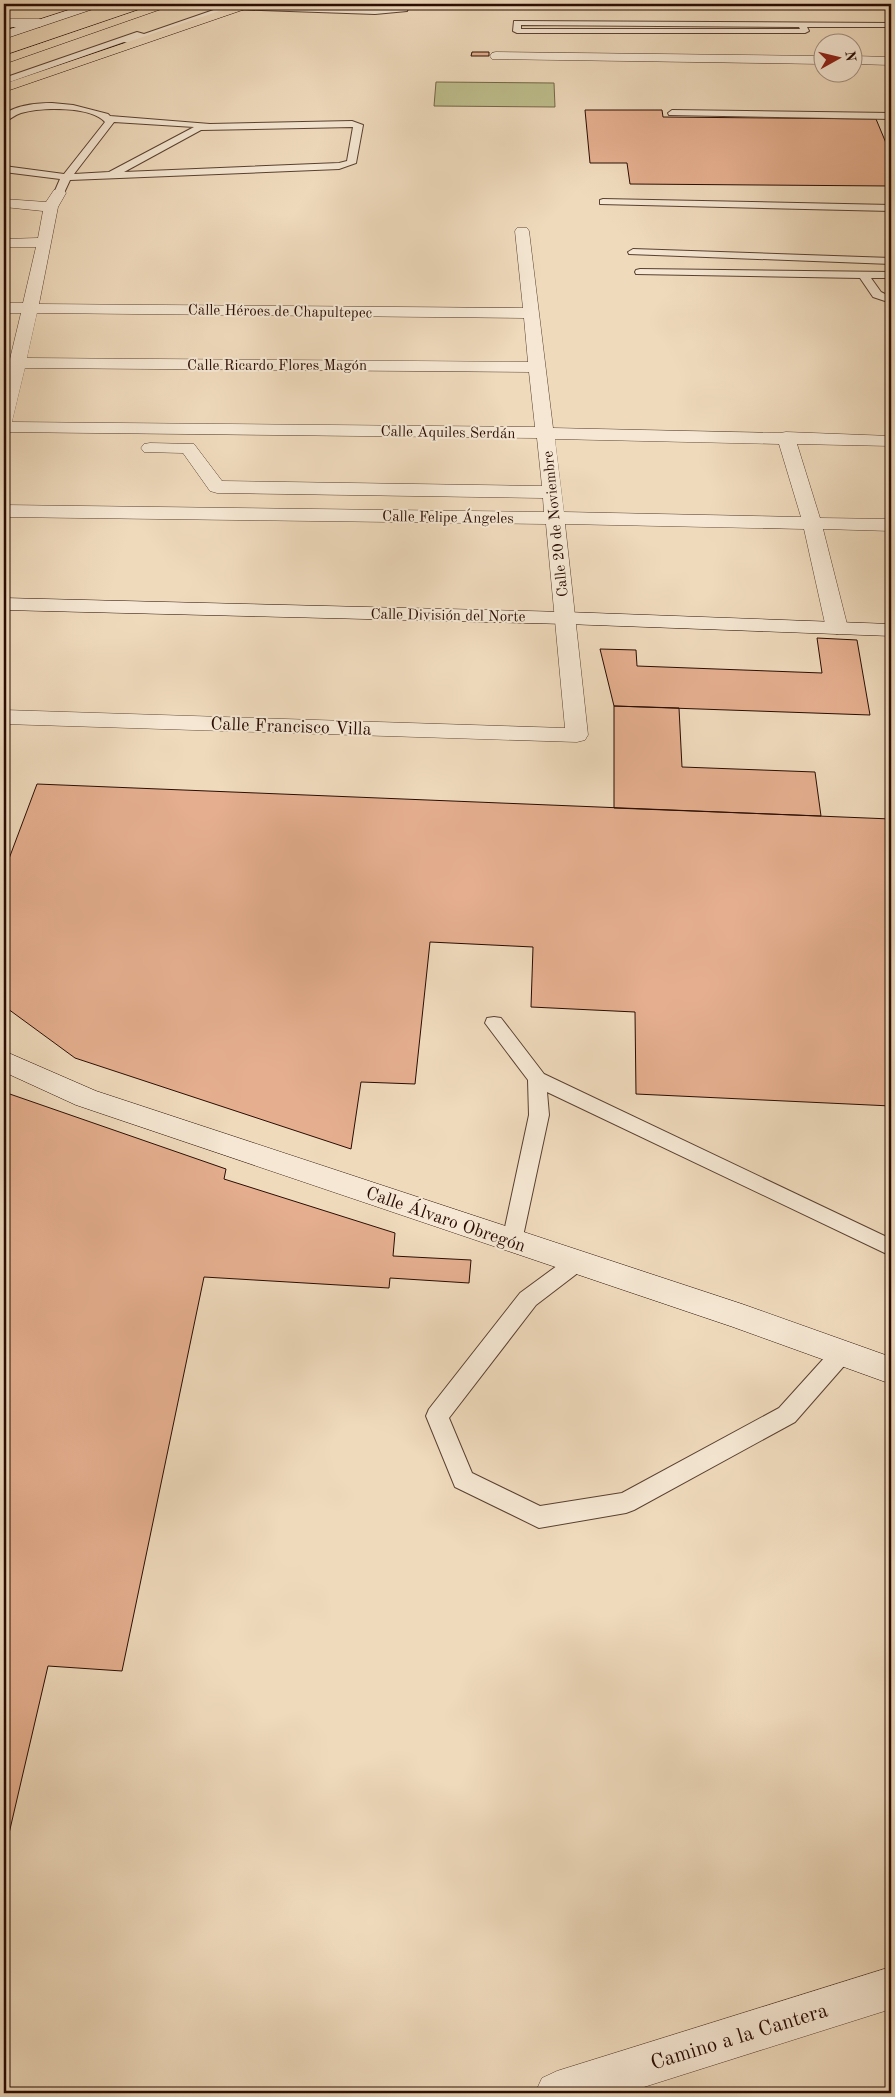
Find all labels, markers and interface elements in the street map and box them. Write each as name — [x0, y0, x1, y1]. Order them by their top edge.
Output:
north arrow — [812, 32, 862, 82]
text: N — [842, 50, 858, 63]
street label: Calle Héroes de Chapultepec — [188, 303, 373, 322]
street label: Calle Ricardo Flores Magón — [187, 359, 367, 374]
street label: Calle Aquiles Serdán — [380, 425, 516, 442]
street label: Calle 20 de Noviembre — [541, 450, 572, 598]
street label: Calle Felipe Ángeles — [382, 507, 514, 527]
street label: Calle División del Norte — [370, 608, 526, 625]
street label: Calle Francisco Villa — [210, 715, 372, 739]
street label: Calle Álvaro Obregón — [363, 1180, 529, 1256]
street label: Camino a la Cantera — [648, 2000, 831, 2074]

